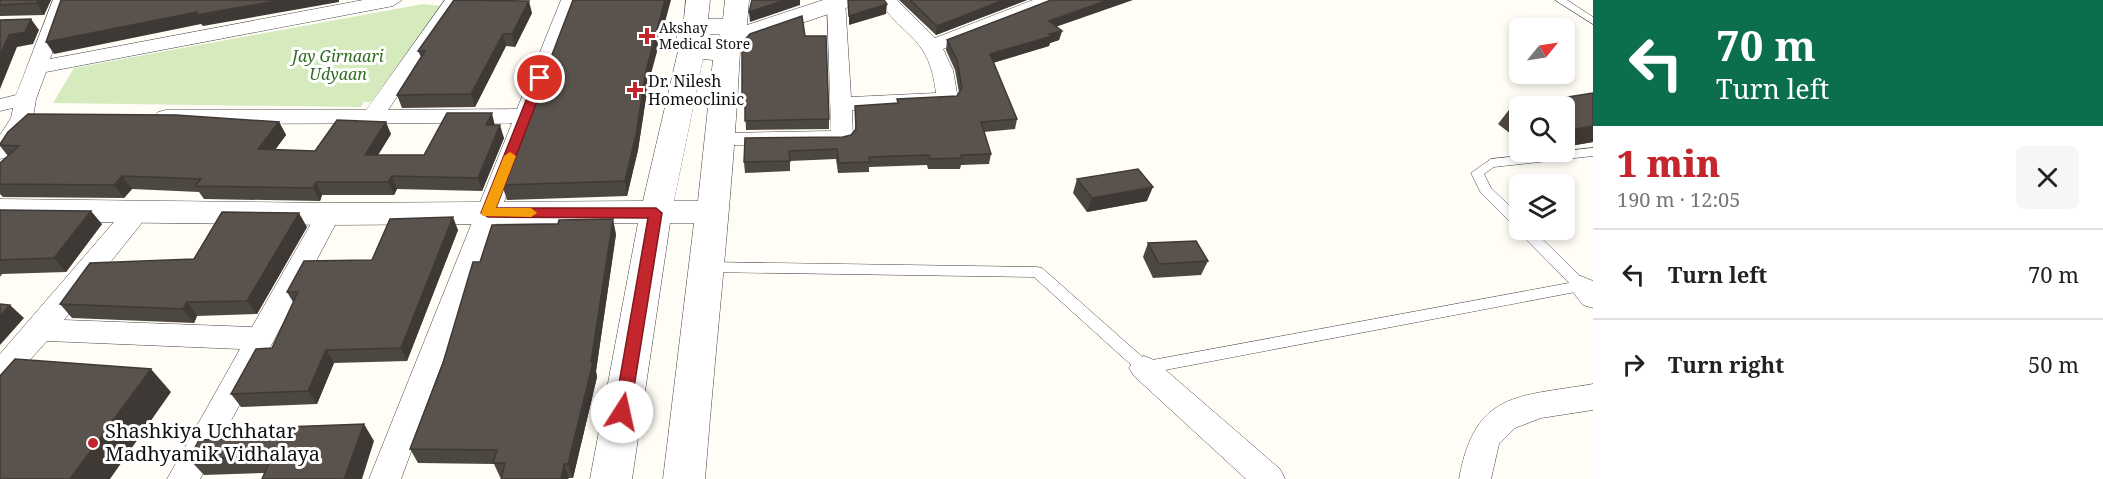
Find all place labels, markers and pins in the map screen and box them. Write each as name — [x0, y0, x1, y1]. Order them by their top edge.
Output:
place label: Akshay Medical Store — [659, 18, 750, 53]
marker: Akshay Medical Store — [640, 29, 654, 43]
pin — [514, 52, 565, 103]
place label: Dr. Nilesh Homeoclinic — [648, 70, 744, 110]
marker: Dr. Nilesh Homeoclinic — [626, 81, 644, 99]
place label: Shashkiya Uchhatar Madhyamik Vidhalaya — [105, 417, 320, 467]
marker: Shashkiya Uchhatar Madhyamik Vidhalaya — [86, 436, 100, 450]

